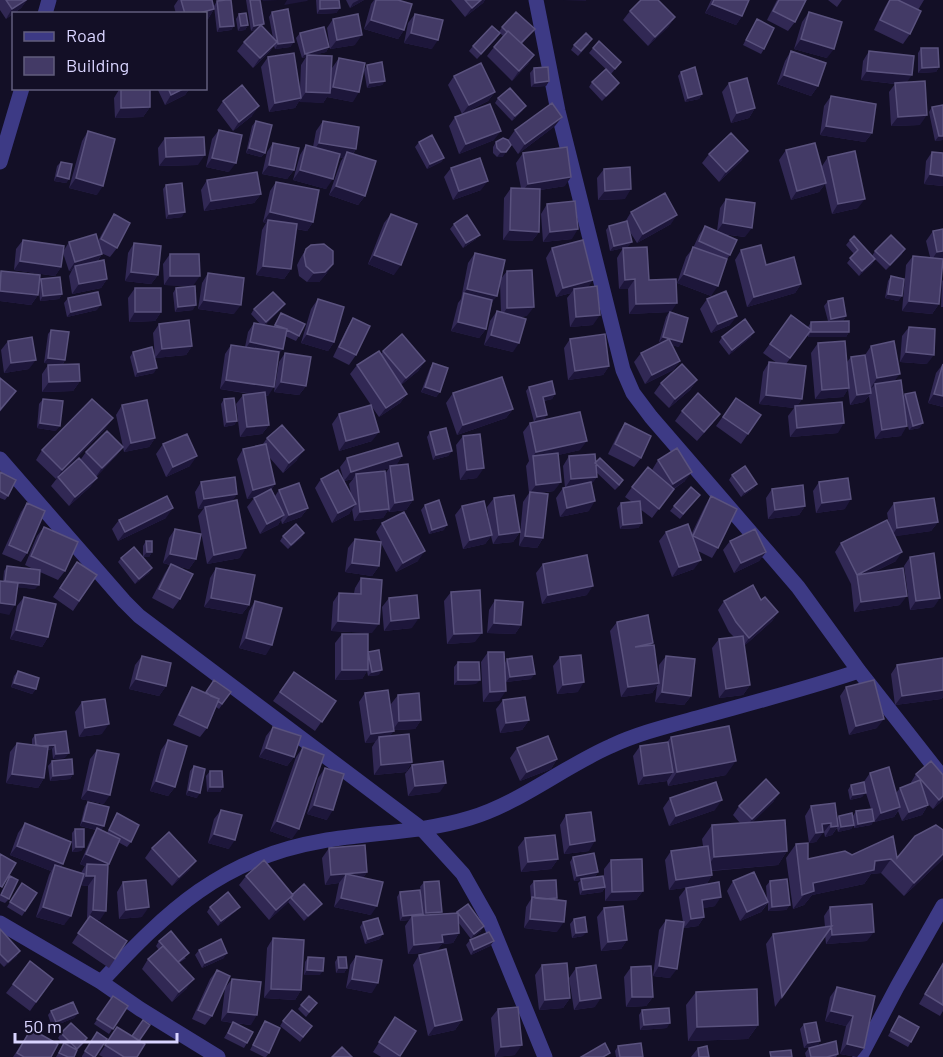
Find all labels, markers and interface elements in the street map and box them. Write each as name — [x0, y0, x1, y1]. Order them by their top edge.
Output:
legend — [12, 12, 207, 90]
text: Road — [66, 24, 106, 46]
text: Building — [66, 54, 129, 76]
scale bar — [15, 1006, 177, 1044]
text: 50 m — [24, 1015, 62, 1037]

